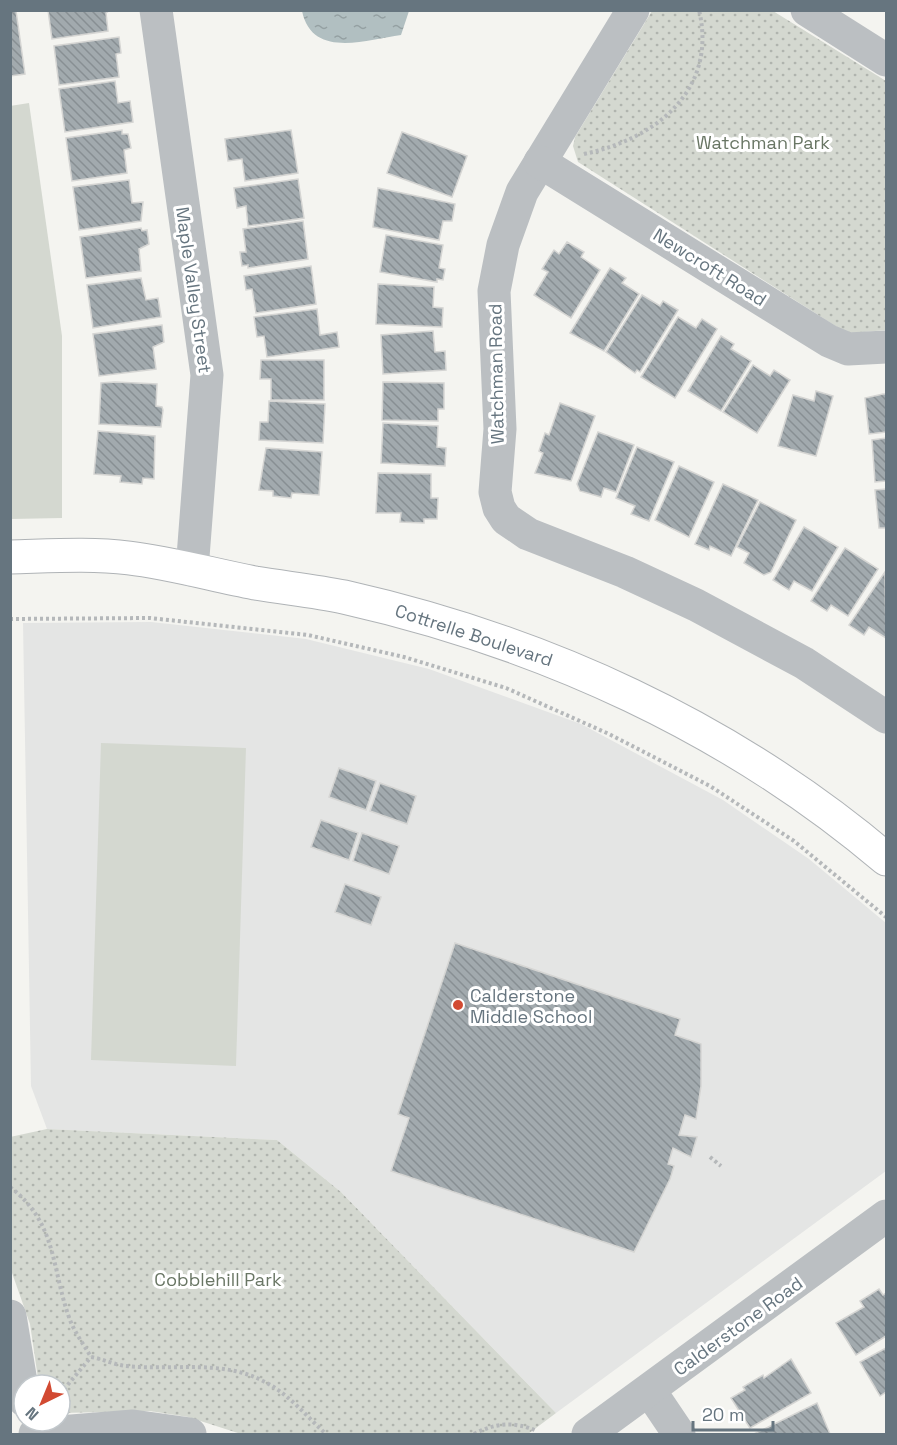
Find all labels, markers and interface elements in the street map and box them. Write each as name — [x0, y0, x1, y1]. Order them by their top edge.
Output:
park label: Watchman Park — [696, 131, 830, 154]
street label: Maple Valley Street — [171, 205, 217, 375]
street label: Newcroft Road — [649, 223, 771, 311]
street label: Watchman Road — [483, 303, 509, 445]
street label: Cottrelle Boulevard — [392, 599, 556, 671]
place label: Calderstone Middle School — [470, 984, 592, 1028]
marker: Calderstone Middle School — [451, 998, 465, 1012]
park label: Cobblehill Park — [154, 1268, 282, 1291]
street label: Calderstone Road — [669, 1271, 807, 1381]
north arrow — [12, 1373, 72, 1433]
scale bar — [693, 1394, 772, 1432]
text: N — [21, 1402, 43, 1425]
text: 20 m — [702, 1403, 745, 1426]

